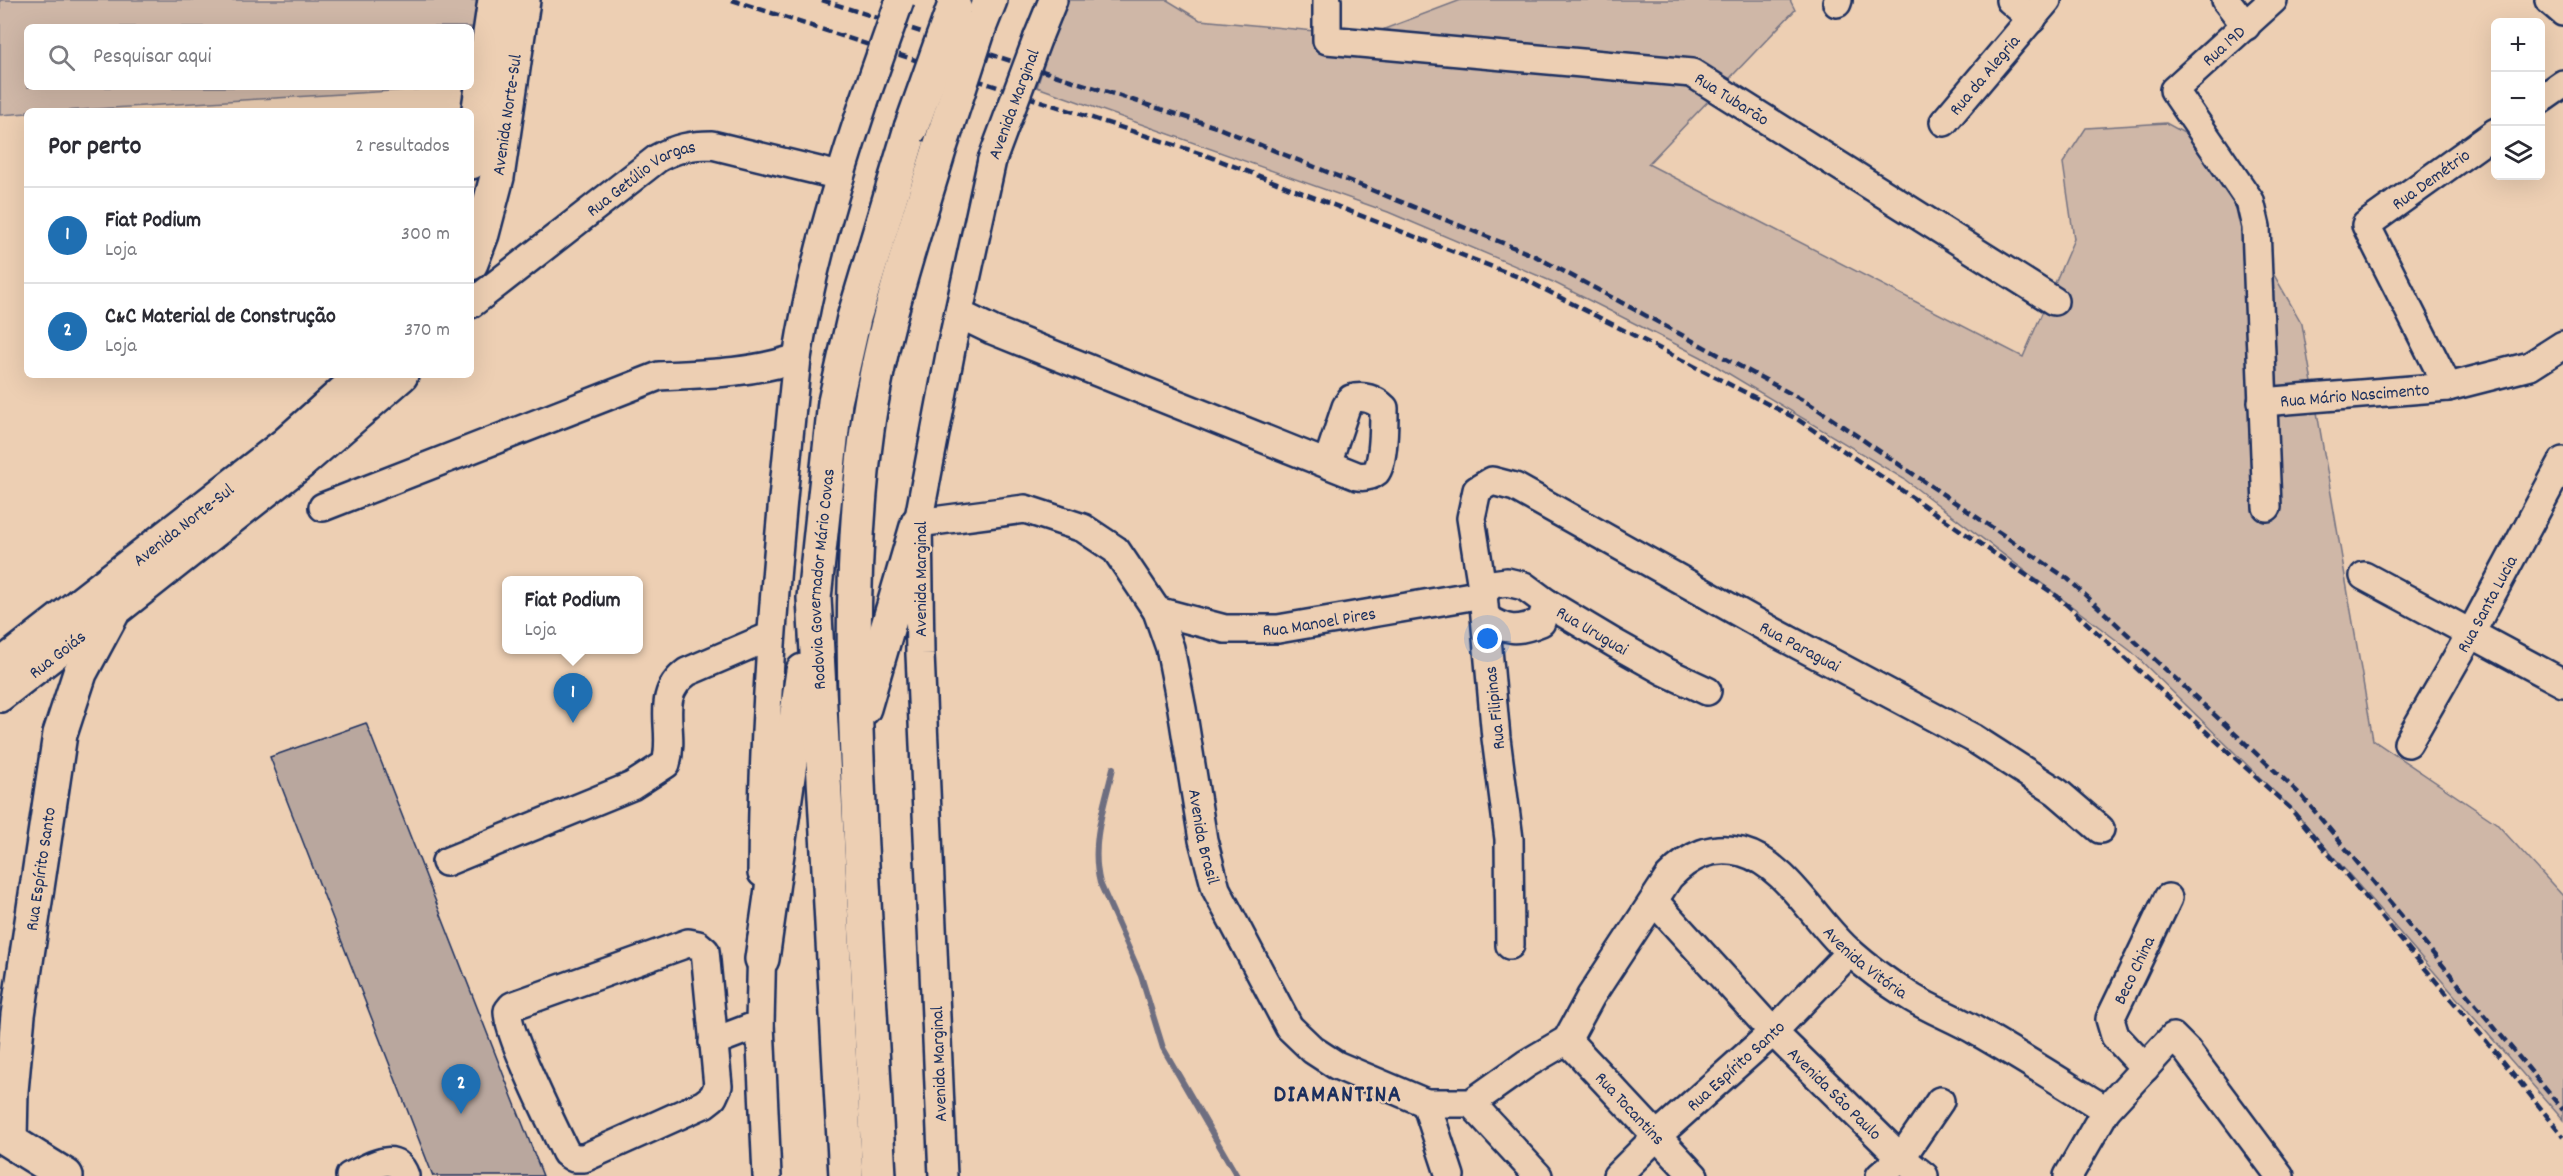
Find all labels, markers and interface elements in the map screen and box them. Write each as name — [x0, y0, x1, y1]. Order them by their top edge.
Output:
map controls — [2491, 18, 2545, 180]
button: + — [2491, 18, 2545, 72]
street label: Rua 19D — [2198, 21, 2252, 73]
search box — [24, 24, 474, 90]
street label: Rua da Alegria — [1945, 30, 2028, 122]
icon: search — [45, 41, 78, 74]
text: Pesquisar aqui — [93, 42, 212, 73]
street label: Avenida Marginal — [983, 45, 1048, 163]
street label: Avenida Norte-Sul — [487, 52, 530, 177]
street label: Rua Tubarão — [1689, 67, 1773, 133]
button: − — [2491, 72, 2545, 126]
button: layers — [2491, 126, 2545, 180]
text: Por perto — [48, 129, 141, 166]
text: 2 resultados — [355, 133, 450, 161]
street label: Rua Getúlio Vargas — [582, 136, 698, 224]
street label: Rua Demétrio — [2388, 144, 2476, 217]
text: Fiat Podium — [105, 206, 201, 237]
text: 1 — [65, 221, 70, 249]
text: 300 m — [401, 221, 450, 249]
text: Loja — [105, 237, 137, 265]
text: C&C Material de Construção — [105, 302, 336, 333]
text: 2 — [63, 317, 72, 345]
text: 370 m — [404, 317, 450, 345]
text: Loja — [105, 333, 137, 361]
street label: Rua Mário Nascimento — [2279, 379, 2430, 415]
street label: Rodovia Governador Mário Covas — [804, 468, 843, 690]
street label: Avenida Norte-Sul — [129, 478, 241, 574]
street label: Avenida Marginal — [910, 520, 935, 637]
street label: Rua Santa Lucia — [2452, 551, 2525, 658]
popup — [502, 576, 643, 654]
text: Fiat Podium — [524, 586, 621, 617]
street label: Rua Uruguai — [1551, 601, 1632, 663]
street label: Rua Manoel Pires — [1262, 602, 1378, 644]
street label: Rua Paraguai — [1754, 616, 1844, 680]
text: Loja — [524, 617, 556, 645]
your location — [1473, 624, 1502, 653]
street label: Rua Goiás — [25, 626, 92, 686]
street label: Rua Filipinas — [1480, 665, 1513, 751]
pin: 1 — [554, 674, 592, 723]
street label: Avenida Brasil — [1180, 788, 1224, 888]
street label: Rua Espírito Santo — [21, 806, 64, 933]
street label: Avenida Vitória — [1816, 922, 1912, 1007]
street label: Beco China — [2109, 932, 2163, 1009]
street label: Avenida Marginal — [926, 1005, 955, 1122]
street label: Rua Espírito Santo — [1682, 1016, 1792, 1118]
street label: Avenida São Paulo — [1780, 1043, 1886, 1147]
pin: 2 — [442, 1064, 480, 1114]
street label: Rua Tocantins — [1588, 1067, 1669, 1152]
district label: DIAMANTINA — [1274, 1079, 1402, 1113]

